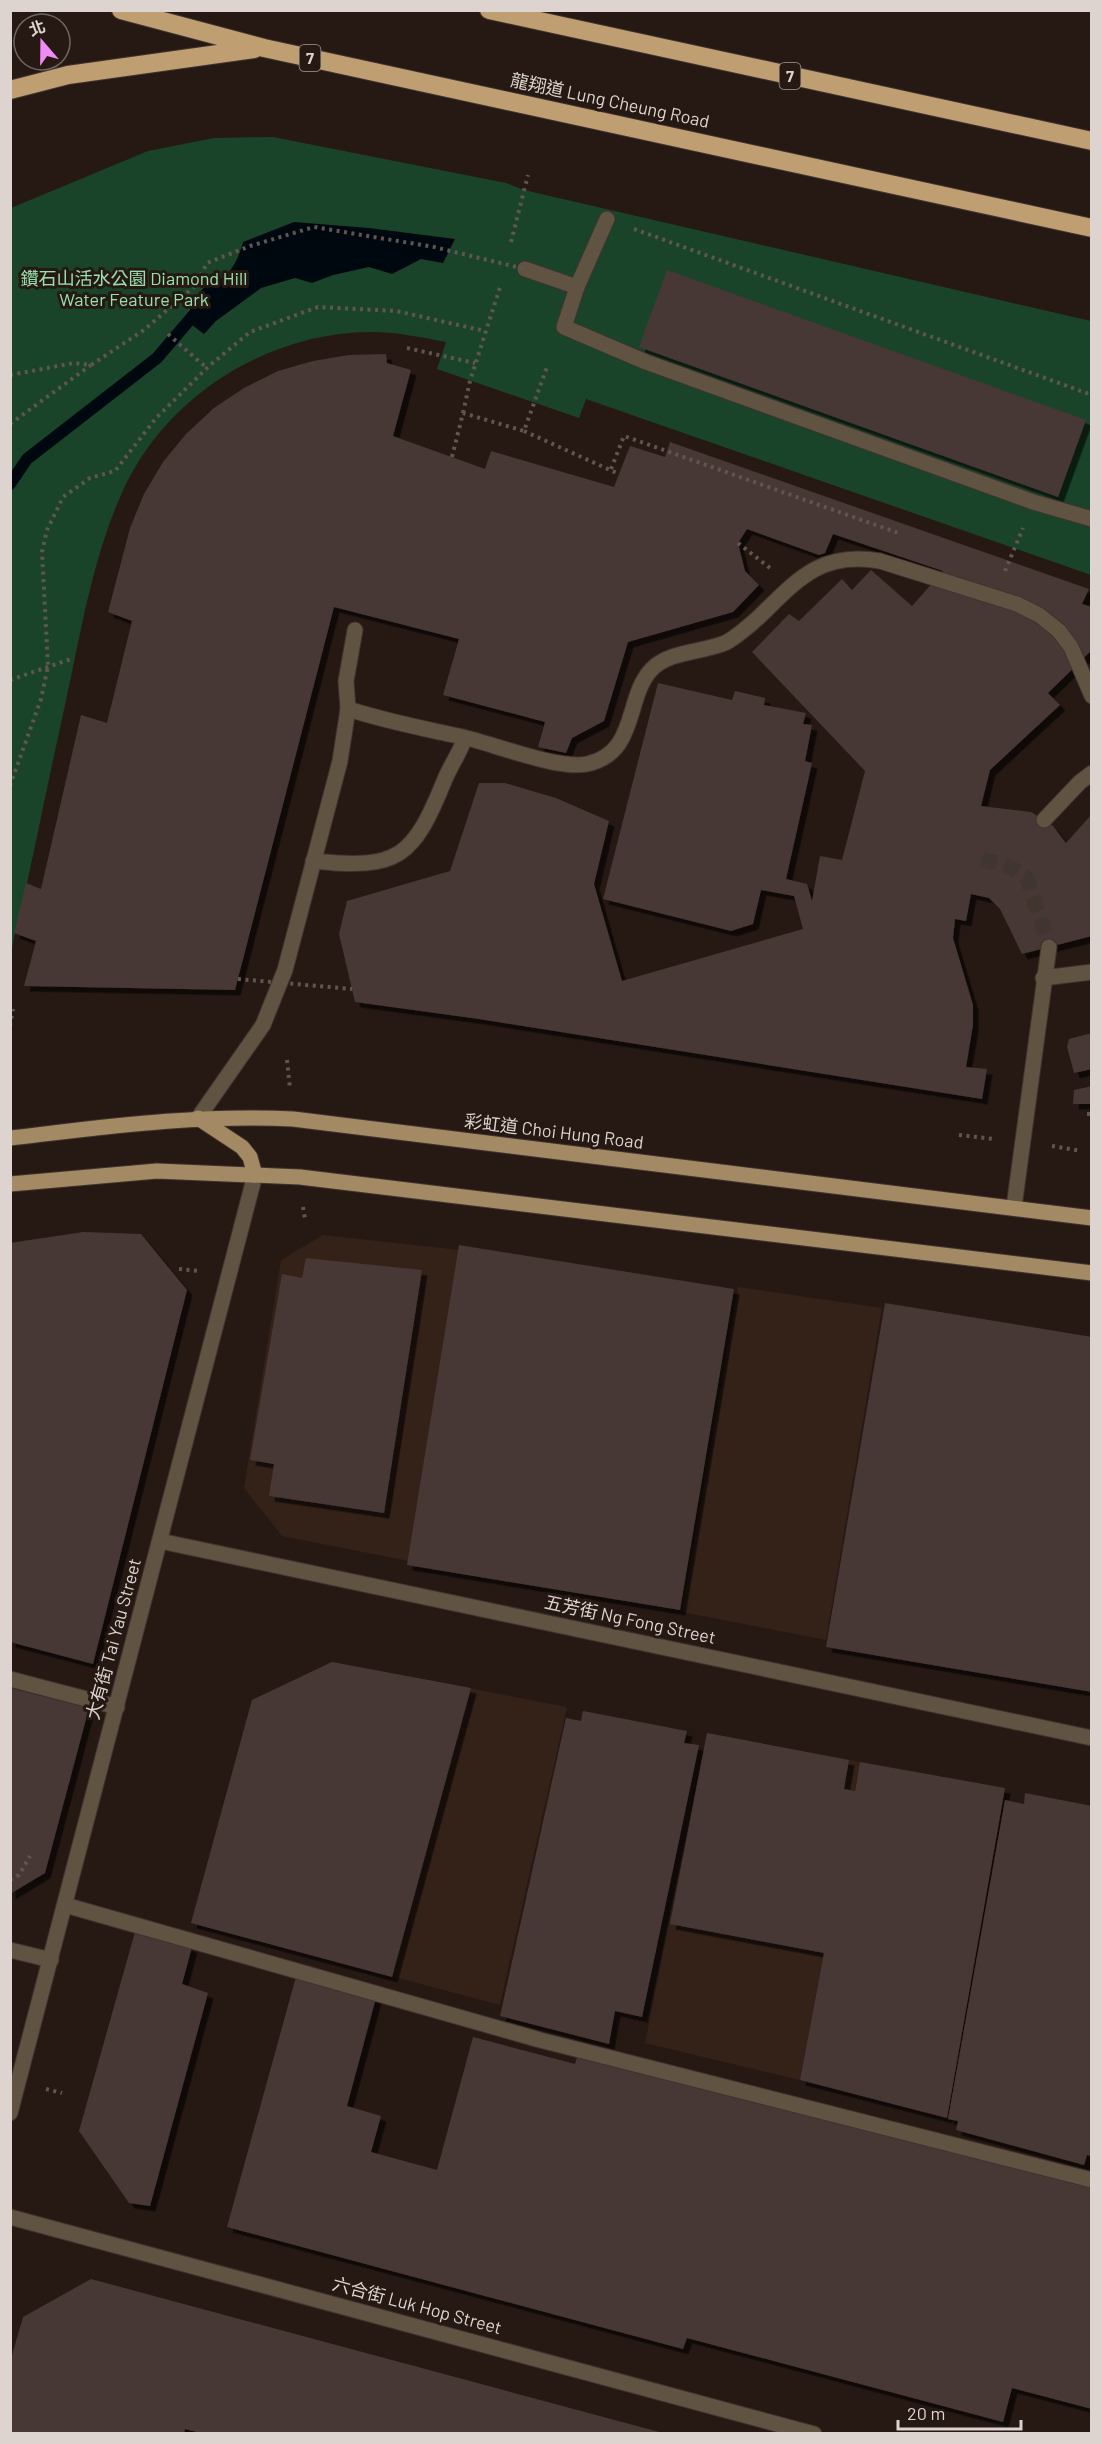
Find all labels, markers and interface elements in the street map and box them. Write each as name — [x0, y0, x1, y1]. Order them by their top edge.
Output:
north arrow — [12, 12, 72, 72]
text: 北 — [26, 16, 47, 39]
road number: 7 — [300, 45, 320, 71]
road number: 7 — [780, 63, 800, 89]
street label: 龍翔道 Lung Cheung Road — [509, 68, 712, 132]
park label: 鑽石山活水公園 Diamond Hill Water Feature Park — [21, 267, 247, 310]
street label: 彩虹道 Choi Hung Road — [463, 1109, 645, 1153]
street label: 大有街 Tai Yau Street — [81, 1556, 145, 1722]
street label: 五芳街 Ng Fong Street — [543, 1590, 718, 1648]
street label: 六合街 Luk Hop Street — [330, 2272, 504, 2338]
scale bar — [898, 2393, 1021, 2431]
text: 20 m — [907, 2402, 945, 2424]

